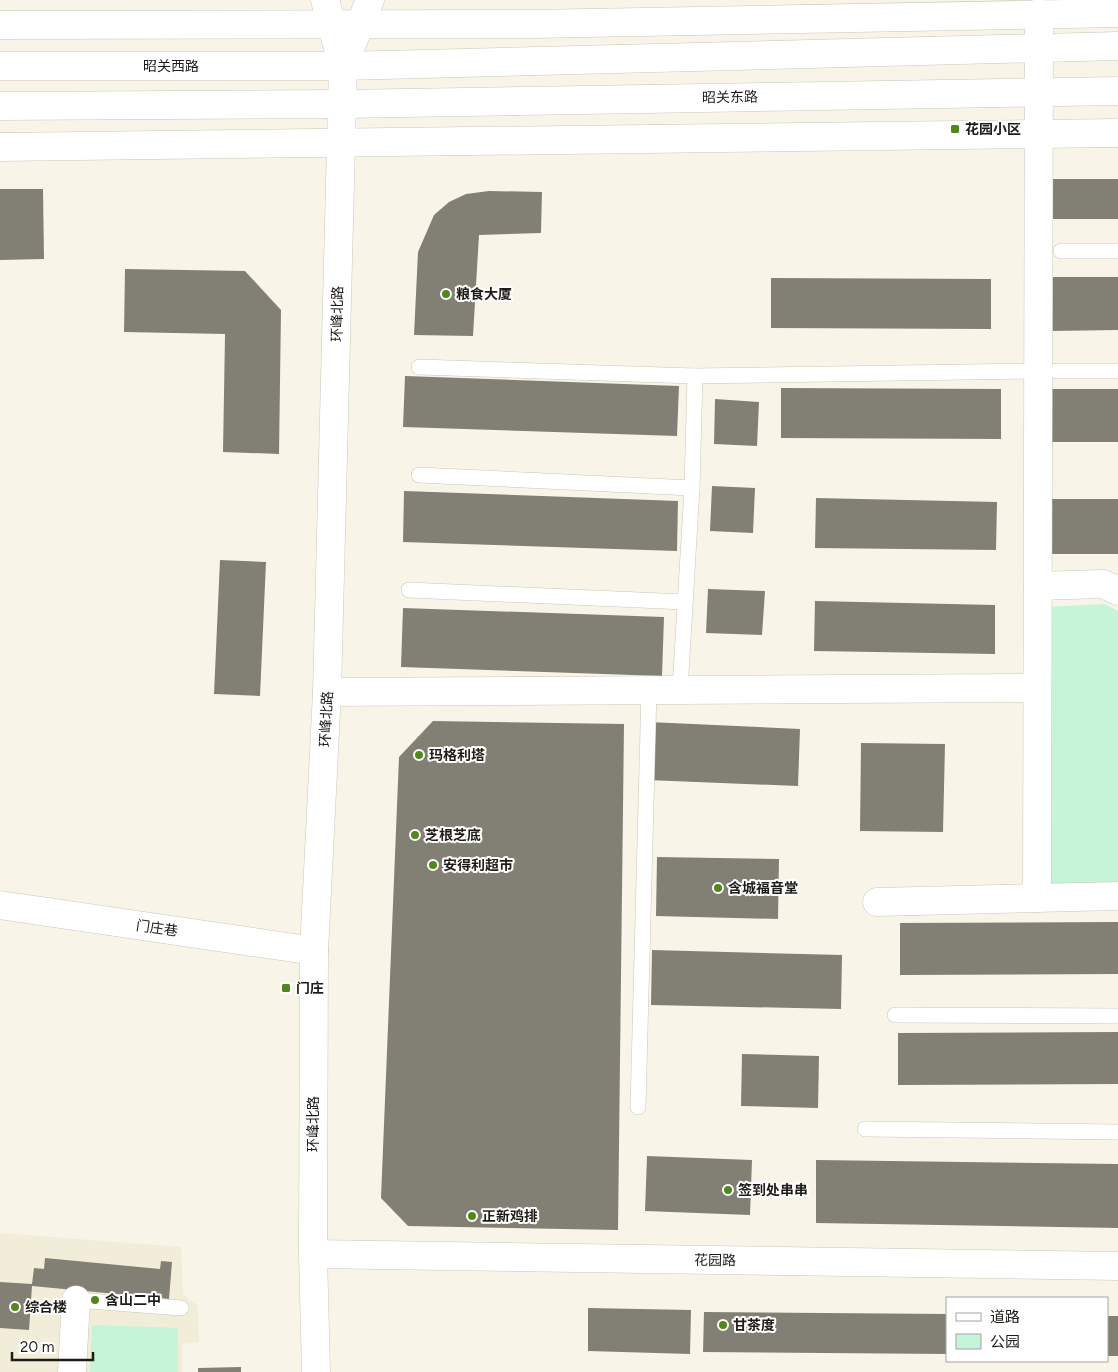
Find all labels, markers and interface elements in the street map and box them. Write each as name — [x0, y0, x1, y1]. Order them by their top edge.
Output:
street label: 昭关西路 — [143, 58, 199, 75]
street label: 昭关东路 — [702, 89, 758, 106]
place label: 花园小区 — [965, 121, 1021, 138]
marker: 花园小区 — [949, 123, 961, 135]
street label: 环峰北路 — [329, 286, 346, 342]
place label: 粮食大厦 — [456, 286, 512, 303]
marker: 粮食大厦 — [440, 288, 452, 300]
street label: 环峰北路 — [317, 691, 336, 747]
place label: 玛格利塔 — [429, 747, 485, 764]
marker: 玛格利塔 — [413, 749, 425, 761]
place label: 芝根芝底 — [425, 827, 481, 844]
marker: 芝根芝底 — [409, 829, 421, 841]
place label: 安得利超市 — [443, 857, 513, 874]
marker: 安得利超市 — [427, 859, 439, 871]
place label: 含城福音堂 — [728, 880, 798, 897]
marker: 含城福音堂 — [712, 882, 724, 894]
street label: 门庄巷 — [135, 917, 179, 940]
place label: 门庄 — [296, 980, 324, 997]
marker: 门庄 — [280, 982, 292, 994]
street label: 环峰北路 — [305, 1096, 322, 1152]
place label: 签到处串串 — [738, 1182, 808, 1199]
marker: 签到处串串 — [722, 1184, 734, 1196]
place label: 正新鸡排 — [482, 1208, 538, 1225]
marker: 正新鸡排 — [466, 1210, 478, 1222]
street label: 花园路 — [694, 1252, 736, 1269]
place label: 含山二中 — [105, 1292, 161, 1309]
marker: 含山二中 — [89, 1294, 101, 1306]
legend — [946, 1297, 1108, 1362]
place label: 综合楼 — [25, 1299, 67, 1316]
marker: 综合楼 — [9, 1301, 21, 1313]
text: 道路 — [990, 1308, 1020, 1326]
place label: 甘茶度 — [733, 1317, 775, 1334]
marker: 甘茶度 — [717, 1319, 729, 1331]
scale bar — [12, 1330, 94, 1362]
text: 公园 — [990, 1333, 1020, 1351]
text: 20 m — [20, 1338, 54, 1356]

